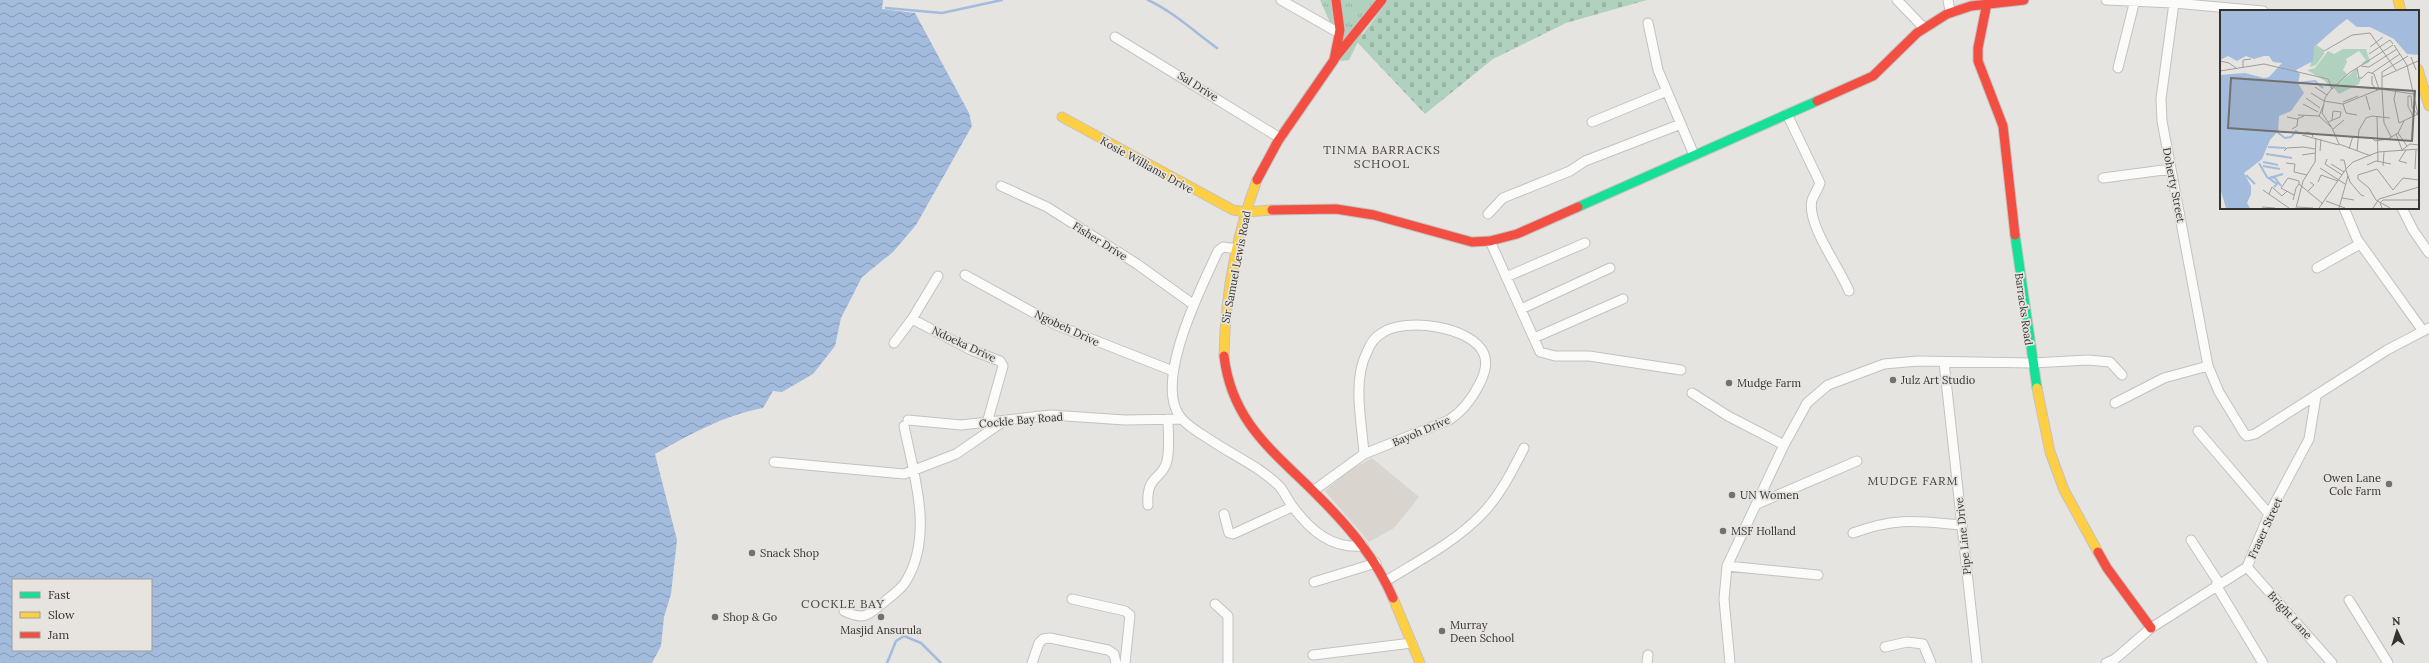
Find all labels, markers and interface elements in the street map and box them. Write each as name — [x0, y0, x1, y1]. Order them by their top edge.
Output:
inset map — [2220, 10, 2419, 209]
street label: Sal Drive — [1175, 68, 1221, 104]
street label: Kosie Williams Drive — [1098, 133, 1196, 197]
district label: TINMA BARRACKS SCHOOL — [1323, 142, 1441, 171]
street label: Doherty Street — [2160, 146, 2188, 224]
street label: Sir Samuel Lewis Road — [1218, 209, 1254, 325]
street label: Fisher Drive — [1070, 219, 1130, 263]
street label: Barracks Road — [2012, 272, 2036, 346]
street label: Ngobeh Drive — [1032, 307, 1102, 349]
street label: Ndoeka Drive — [930, 323, 998, 365]
place label: Julz Art Studio — [1900, 373, 1975, 387]
marker: Julz Art Studio — [1888, 375, 1898, 385]
place label: Mudge Farm — [1737, 376, 1801, 390]
marker: Mudge Farm — [1724, 378, 1734, 388]
street label: Cockle Bay Road — [978, 409, 1064, 431]
street label: Bayoh Drive — [1390, 413, 1452, 449]
place label: Owen Lane Colc Farm — [2323, 471, 2381, 498]
district label: MUDGE FARM — [1868, 473, 1958, 488]
marker: Owen Lane Colc Farm — [2384, 479, 2394, 489]
place label: UN Women — [1740, 488, 1799, 502]
marker: UN Women — [1727, 490, 1737, 500]
street label: Fraser Street — [2245, 494, 2286, 561]
street label: Pipe Line Drive — [1952, 497, 1974, 575]
place label: MSF Holland — [1731, 524, 1796, 538]
marker: MSF Holland — [1718, 526, 1728, 536]
place label: Snack Shop — [760, 546, 819, 560]
marker: Snack Shop — [747, 548, 757, 558]
legend — [12, 579, 152, 651]
text: Fast — [48, 587, 71, 602]
street label: Bright Lane — [2265, 588, 2315, 642]
district label: COCKLE BAY — [801, 596, 885, 611]
text: Slow — [48, 607, 75, 622]
place label: Shop & Go — [723, 610, 777, 624]
north arrow — [2377, 611, 2417, 651]
marker: Shop & Go — [710, 612, 720, 622]
marker: Masjid Ansurula — [876, 612, 886, 622]
text: N — [2392, 614, 2402, 628]
place label: Murray Deen School — [1450, 618, 1514, 645]
place label: Masjid Ansurula — [840, 623, 922, 637]
marker: Murray Deen School — [1437, 626, 1447, 636]
text: Jam — [47, 627, 69, 642]

